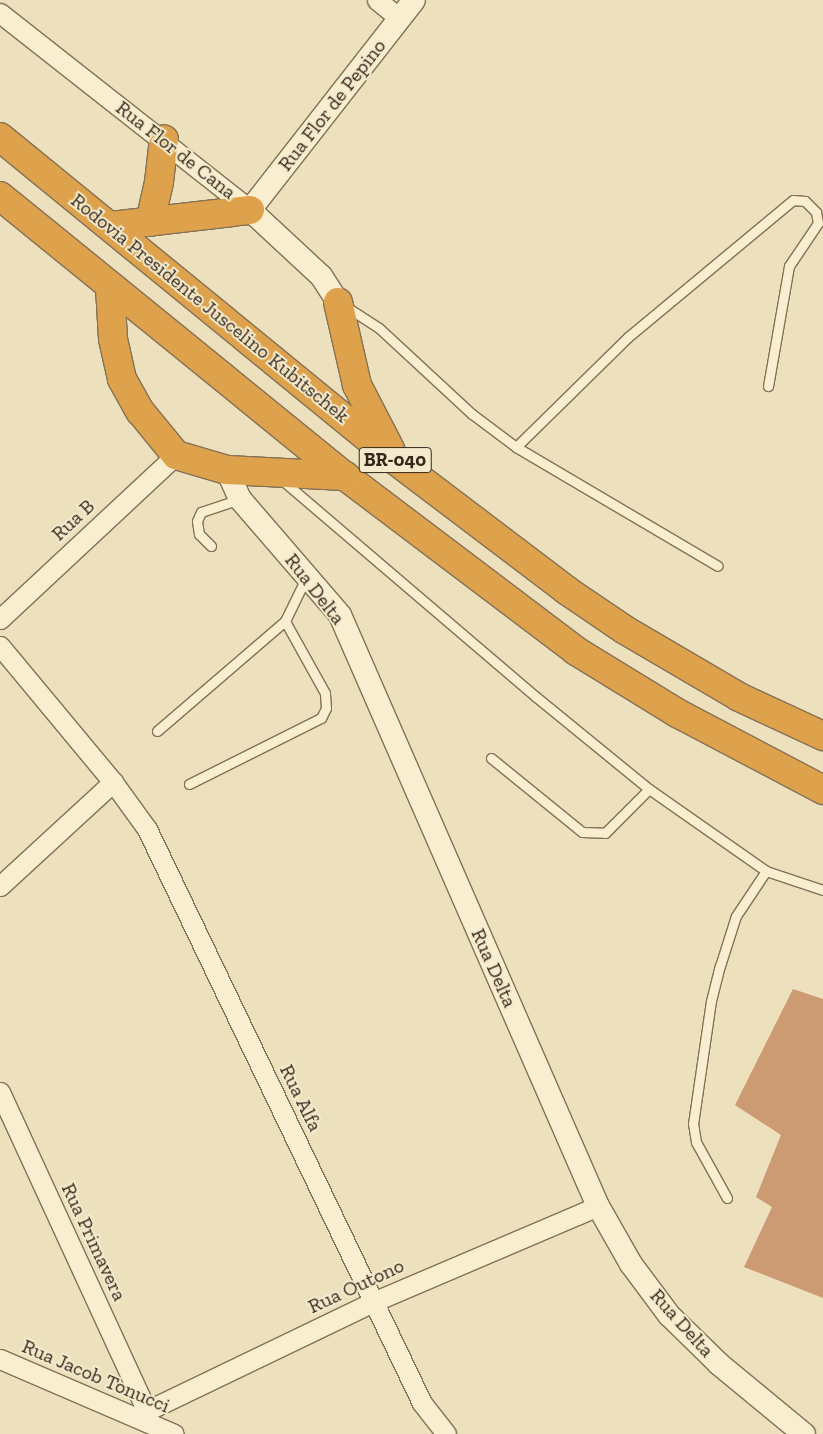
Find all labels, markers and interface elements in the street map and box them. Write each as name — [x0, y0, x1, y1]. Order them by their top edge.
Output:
street label: Rua Flor de Pepino — [273, 34, 391, 176]
street label: Rua Flor de Cana — [111, 96, 241, 204]
street label: Rodovia Presidente Juscelino Kubitschek — [66, 188, 354, 428]
road number: BR-040 — [358, 444, 432, 476]
street label: Rua B — [47, 494, 99, 546]
street label: Rua Delta — [280, 549, 350, 629]
street label: Rua Delta — [466, 925, 522, 1011]
street label: Rua Alfa — [274, 1060, 328, 1136]
street label: Rua Primavera — [56, 1179, 132, 1305]
street label: Rua Outono — [304, 1253, 408, 1319]
street label: Rua Delta — [645, 1284, 719, 1362]
street label: Rua Jacob Tonucci — [18, 1334, 174, 1418]

